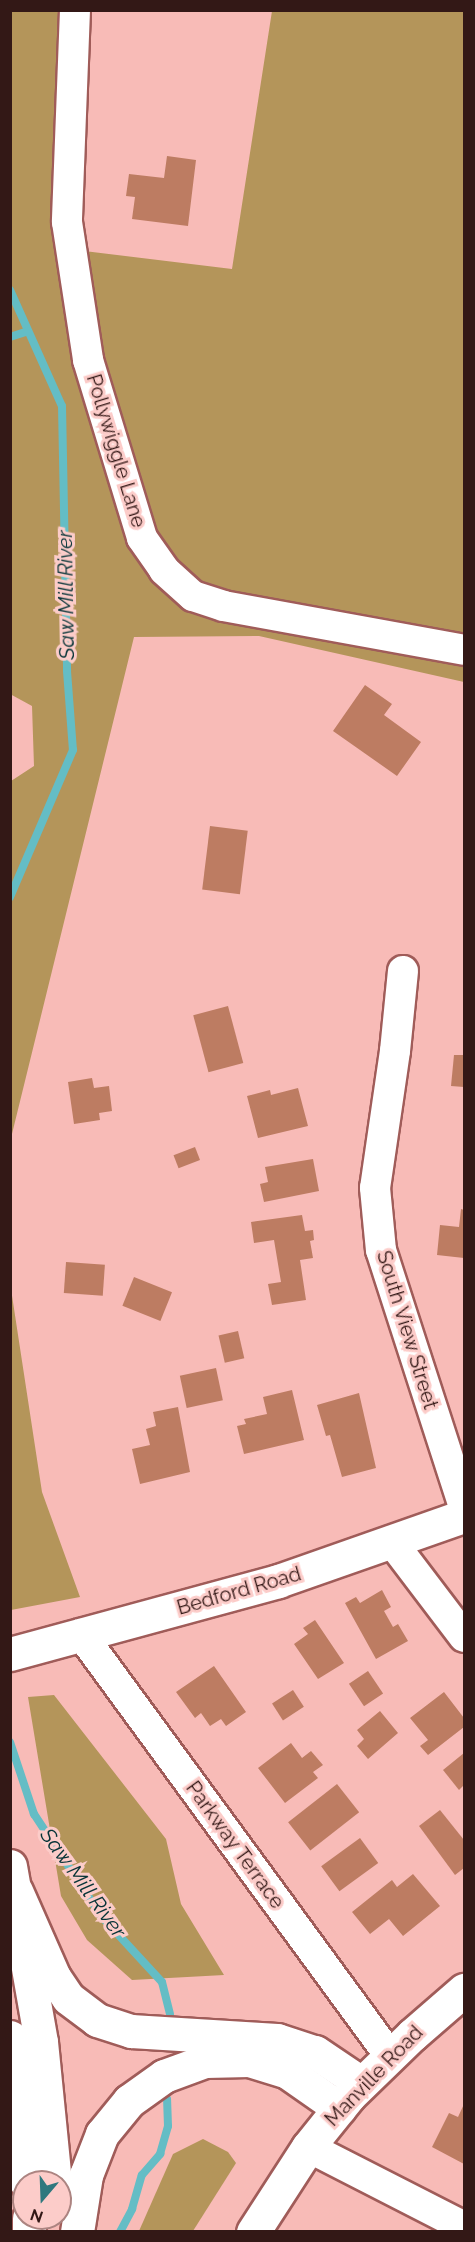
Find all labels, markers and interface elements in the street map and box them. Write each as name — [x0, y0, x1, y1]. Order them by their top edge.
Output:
street label: Pollywiggle Lane — [81, 371, 151, 531]
water label: Saw Mill River — [52, 530, 80, 660]
street label: South View Street — [371, 1247, 443, 1413]
street label: Bedford Road — [174, 1562, 304, 1620]
street label: Parkway Terrace — [180, 1776, 290, 1914]
water label: Saw Mill River — [34, 1823, 132, 1943]
street label: Manville Road — [320, 2021, 428, 2131]
north arrow — [12, 2170, 72, 2230]
text: N — [28, 2205, 45, 2227]

